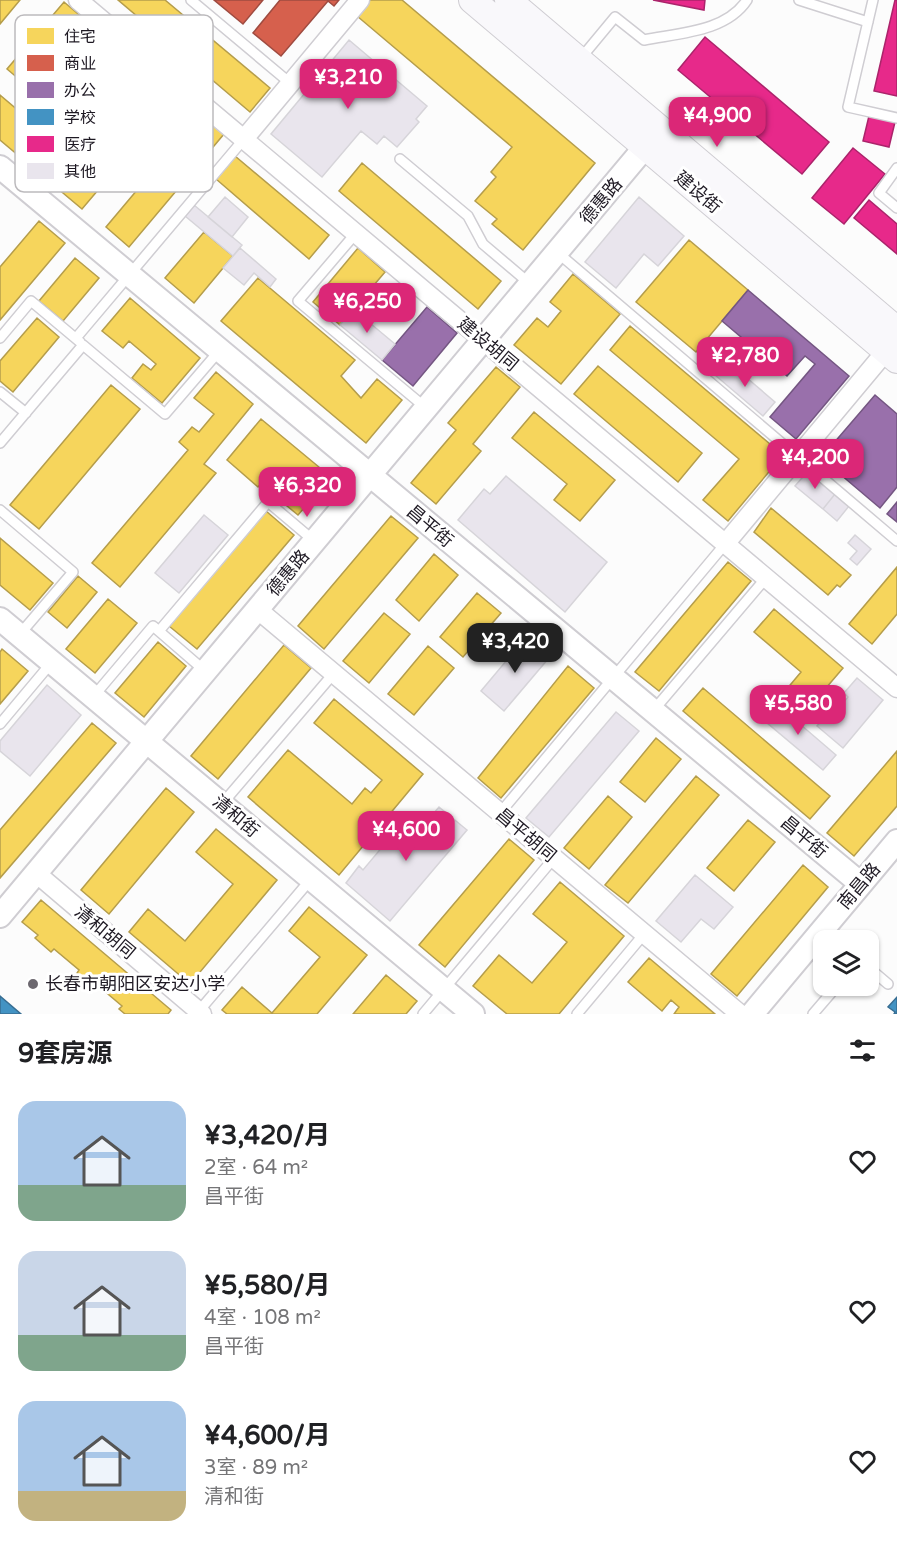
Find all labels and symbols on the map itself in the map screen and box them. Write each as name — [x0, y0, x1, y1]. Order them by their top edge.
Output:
legend — [15, 15, 213, 192]
text: 住宅 — [64, 27, 96, 47]
text: 商业 — [64, 54, 96, 74]
pin: ¥3,210 — [299, 59, 397, 110]
text: 办公 — [64, 81, 96, 101]
pin: ¥4,900 — [668, 97, 766, 148]
text: 学校 — [64, 108, 96, 128]
text: 医疗 — [64, 135, 96, 155]
text: 其他 — [64, 162, 96, 182]
street label: 建设街 — [670, 166, 726, 218]
street label: 德惠路 — [575, 173, 627, 229]
pin: ¥6,250 — [318, 283, 416, 334]
street label: 建设胡同 — [453, 312, 523, 376]
pin: ¥2,780 — [696, 337, 794, 388]
pin: ¥4,200 — [766, 439, 864, 490]
pin: ¥6,320 — [258, 467, 356, 518]
street label: 昌平街 — [402, 500, 458, 552]
street label: 德惠路 — [262, 545, 314, 601]
pin: ¥3,420 — [466, 623, 564, 674]
pin: ¥5,580 — [749, 685, 847, 736]
street label: 清和街 — [208, 790, 264, 842]
street label: 昌平胡同 — [491, 803, 561, 867]
pin: ¥4,600 — [357, 811, 455, 862]
street label: 昌平街 — [776, 811, 832, 863]
street label: 南昌路 — [833, 858, 885, 914]
street label: 清和胡同 — [70, 900, 140, 964]
place label: 长春市朝阳区安达小学 — [45, 973, 225, 995]
marker: 长春市朝阳区安达小学 — [26, 977, 40, 991]

